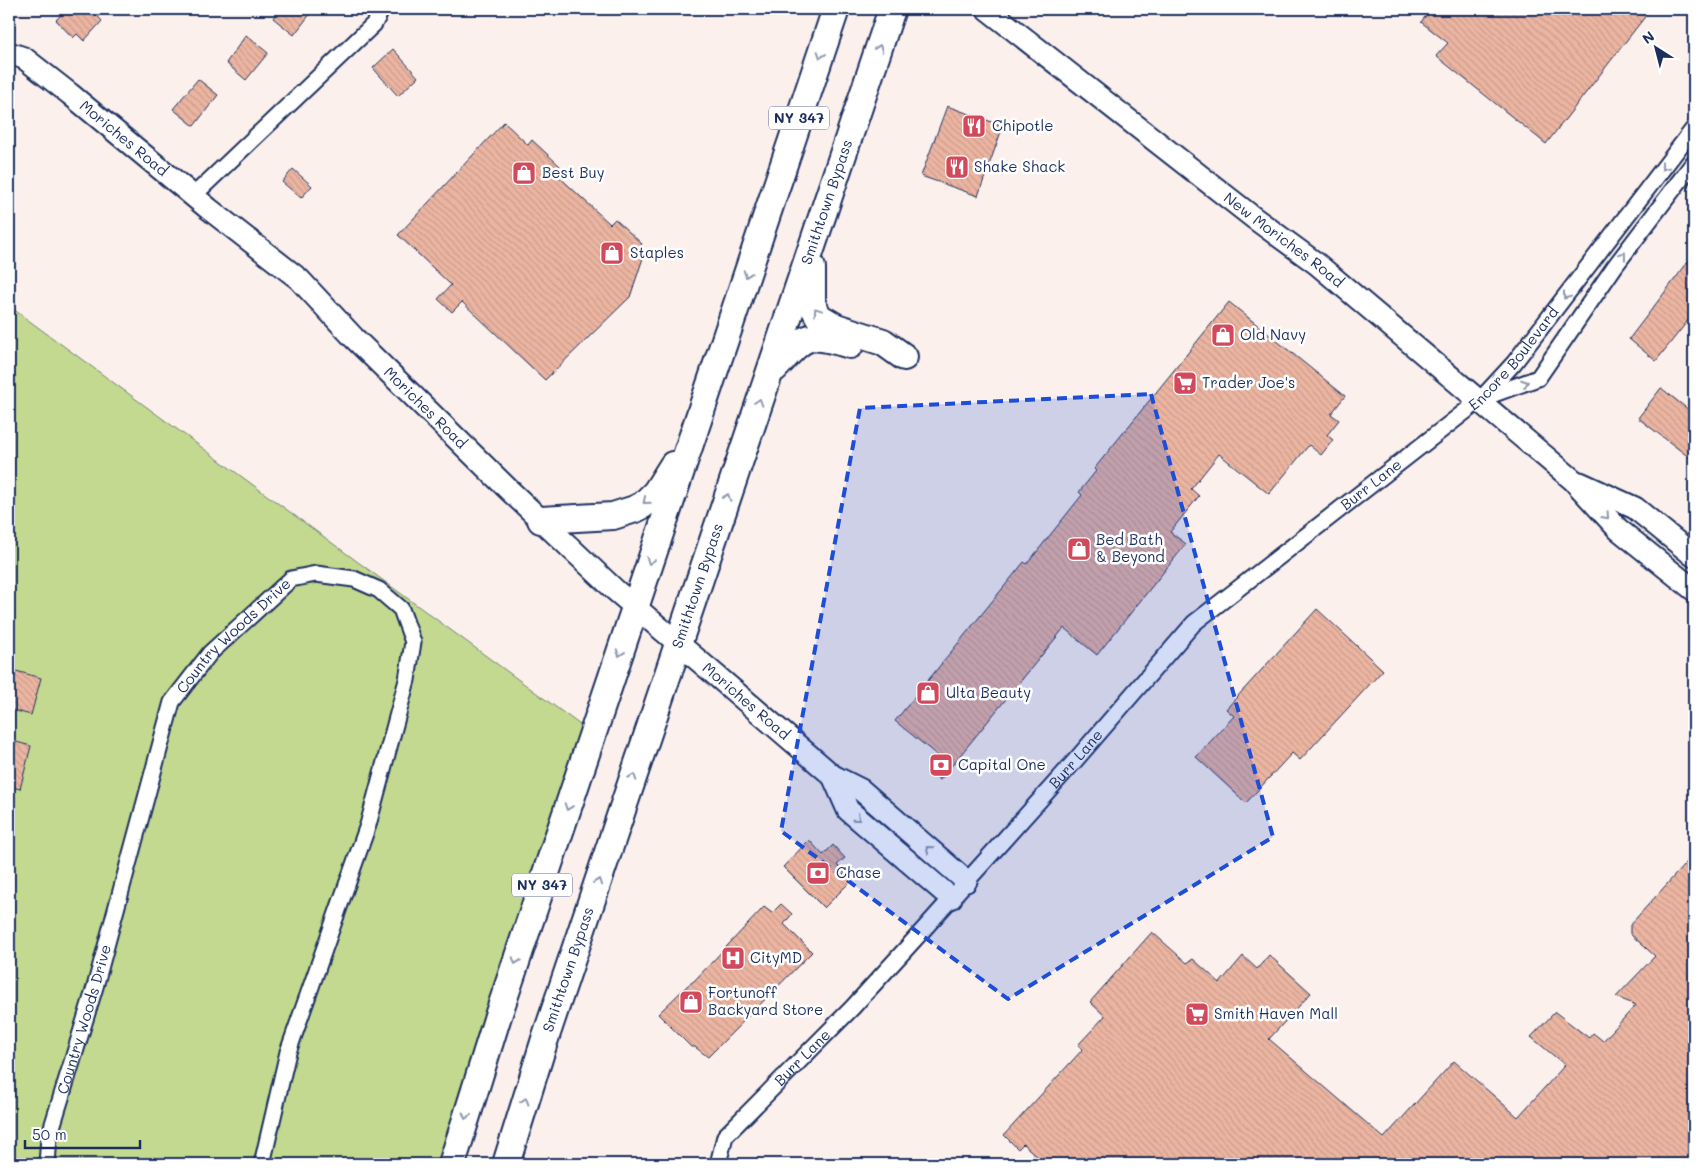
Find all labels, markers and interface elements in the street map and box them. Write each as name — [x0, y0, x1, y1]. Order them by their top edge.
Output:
north arrow — [1630, 22, 1680, 72]
text: N — [1638, 26, 1658, 48]
one-way arrow — [873, 44, 883, 52]
one-way arrow — [817, 50, 827, 59]
street label: Moriches Road — [76, 95, 173, 180]
road number: NY 347 — [769, 106, 829, 130]
restaurant icon: Chipotle — [961, 113, 987, 139]
place label: Chipotle — [992, 115, 1054, 135]
street label: Smithtown Bypass — [796, 137, 856, 267]
restaurant icon: Shake Shack — [944, 154, 970, 180]
place label: Shake Shack — [974, 156, 1065, 176]
shop icon: Best Buy — [511, 160, 537, 186]
one-way arrow — [1662, 161, 1670, 170]
place label: Best Buy — [542, 162, 605, 182]
street label: New Moriches Road — [1220, 187, 1348, 291]
shop icon: Staples — [599, 240, 625, 266]
place label: Staples — [630, 242, 684, 262]
one-way arrow — [1617, 252, 1626, 261]
one-way arrow — [743, 269, 753, 278]
one-way arrow — [1563, 290, 1571, 299]
street label: Encore Boulevard — [1464, 302, 1562, 414]
one-way arrow — [813, 308, 823, 317]
shop icon: Old Navy — [1210, 322, 1236, 348]
place label: Old Navy — [1240, 324, 1306, 344]
street label: Moriches Road — [380, 362, 472, 452]
supermarket icon: Trader Joe's — [1172, 370, 1198, 396]
place label: Trader Joe's — [1202, 372, 1295, 392]
one-way arrow — [1521, 379, 1529, 389]
one-way arrow — [753, 399, 763, 407]
street label: Burr Lane — [1336, 454, 1405, 514]
one-way arrow — [722, 493, 732, 502]
one-way arrow — [643, 495, 652, 504]
one-way arrow — [1600, 510, 1609, 519]
street label: Smithtown Bypass — [666, 520, 727, 651]
place label: Bed Bath & Beyond — [1096, 529, 1165, 566]
shop icon: Bed Bath & Beyond — [1066, 536, 1092, 562]
one-way arrow — [646, 556, 656, 565]
street label: Country Woods Drive — [171, 573, 295, 697]
one-way arrow — [616, 649, 626, 657]
street label: Moriches Road — [699, 657, 795, 744]
shop icon: Ulta Beauty — [915, 680, 941, 706]
place label: Ulta Beauty — [946, 682, 1031, 702]
street label: Burr Lane — [1044, 725, 1107, 792]
bank icon: Capital One — [928, 752, 954, 778]
place label: Capital One — [958, 754, 1046, 774]
one-way arrow — [627, 773, 637, 782]
one-way arrow — [564, 803, 574, 811]
one-way arrow — [852, 812, 861, 821]
one-way arrow — [926, 847, 935, 855]
bank icon: Chase — [805, 860, 831, 886]
place label: Chase — [836, 862, 881, 882]
road number: NY 347 — [512, 874, 572, 896]
one-way arrow — [592, 878, 602, 887]
street label: Smithtown Bypass — [537, 904, 598, 1035]
street label: Country Woods Drive — [52, 942, 115, 1096]
hospital icon: CityMD — [720, 945, 746, 971]
place label: CityMD — [750, 947, 802, 967]
one-way arrow — [512, 957, 522, 965]
place label: Fortunoff Backyard Store — [708, 982, 823, 1019]
shop icon: Fortunoff Backyard Store — [678, 989, 704, 1015]
supermarket icon: Smith Haven Mall — [1184, 1001, 1210, 1027]
place label: Smith Haven Mall — [1214, 1003, 1338, 1023]
street label: Burr Lane — [769, 1024, 834, 1090]
one-way arrow — [519, 1097, 529, 1106]
one-way arrow — [461, 1111, 471, 1120]
scale bar — [25, 1118, 140, 1150]
text: 50 m — [32, 1124, 67, 1144]

